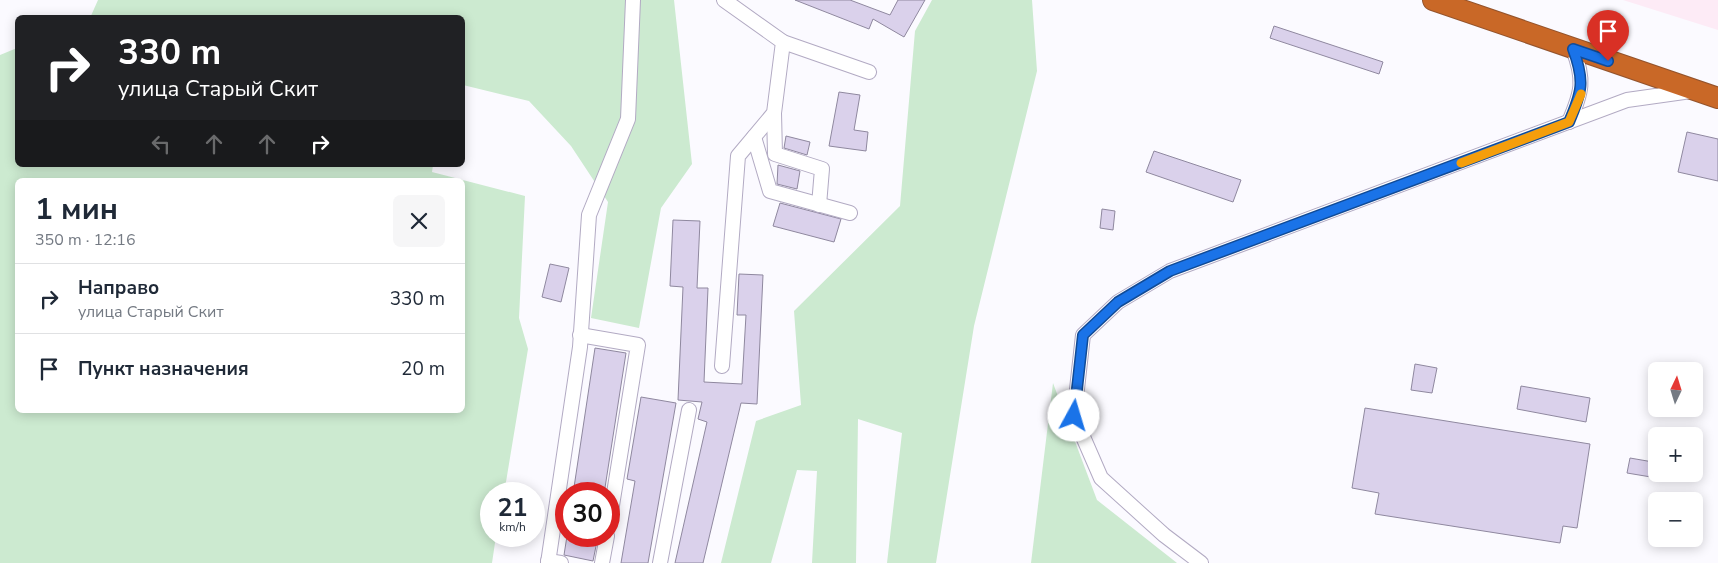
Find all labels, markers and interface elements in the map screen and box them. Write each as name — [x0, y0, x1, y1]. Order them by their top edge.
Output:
pin — [1587, 10, 1629, 61]
icon: arrive — [1594, 17, 1622, 45]
text: 330 m — [118, 29, 221, 76]
icon: right — [35, 35, 100, 100]
text: улица Старый Скит — [118, 74, 318, 104]
icon: left — [147, 130, 175, 158]
icon: ahead — [200, 130, 228, 158]
icon: ahead — [253, 130, 281, 158]
icon: right — [306, 130, 334, 158]
text: 1 мин — [35, 189, 118, 230]
button: close — [393, 195, 445, 247]
text: 350 m · 12:16 — [35, 229, 136, 251]
text: Направо — [78, 275, 159, 301]
icon: right — [35, 285, 63, 313]
text: 330 m — [390, 286, 445, 312]
text: улица Старый Скит — [78, 301, 224, 323]
icon: arrive — [35, 355, 63, 383]
text: Пункт назначения — [78, 356, 249, 382]
text: 20 m — [401, 356, 445, 382]
north arrow — [1648, 362, 1702, 418]
map controls — [1648, 362, 1703, 547]
position arrow — [1047, 389, 1099, 441]
button: + — [1648, 427, 1703, 482]
speed limit sign: 30 — [555, 482, 620, 547]
text: 21 — [497, 491, 528, 525]
button: − — [1648, 492, 1703, 547]
text: km/h — [499, 519, 526, 535]

